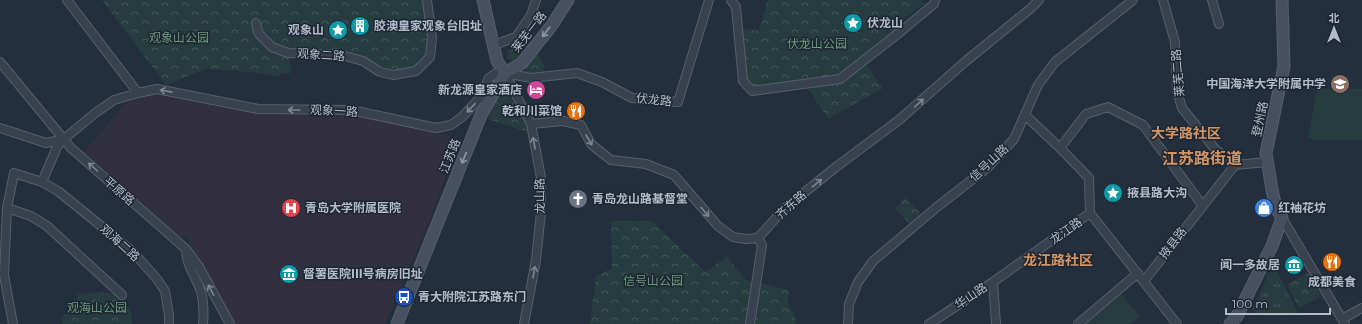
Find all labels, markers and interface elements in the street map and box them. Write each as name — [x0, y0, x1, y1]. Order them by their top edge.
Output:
street label: 莱芜一路 — [508, 8, 549, 55]
north arrow — [1314, 8, 1354, 48]
text: 北 — [1329, 11, 1340, 25]
place icon: 伏龙山 — [842, 12, 864, 34]
building icon: 胶澳皇家观象台旧址 — [349, 15, 371, 37]
place label: 伏龙山 — [867, 15, 903, 30]
place label: 胶澳皇家观象台旧址 — [374, 18, 482, 33]
place icon: 观象山 — [327, 19, 349, 41]
place label: 观象山 — [288, 22, 324, 37]
one-way arrow — [542, 27, 551, 38]
park label: 观象山公园 — [149, 30, 209, 45]
park label: 伏龙山公园 — [787, 36, 847, 51]
street label: 观象二路 — [297, 45, 346, 64]
street label: 莱芜二路 — [1168, 48, 1187, 98]
school or university icon: 中国海洋大学附属中学 — [1329, 73, 1351, 95]
place label: 中国海洋大学附属中学 — [1206, 76, 1326, 91]
hotel icon: 新龙源皇家酒店 — [525, 79, 547, 101]
place label: 新龙源皇家酒店 — [438, 82, 522, 97]
one-way arrow — [160, 87, 173, 95]
street label: 伏龙路 — [635, 90, 673, 109]
one-way arrow — [914, 98, 924, 107]
restaurant icon: 乾和川菜馆 — [565, 100, 587, 122]
street label: 登州路 — [1248, 100, 1271, 138]
street label: 观象一路 — [310, 102, 358, 119]
one-way arrow — [466, 103, 476, 113]
place label: 乾和川菜馆 — [502, 103, 562, 118]
one-way arrow — [288, 106, 301, 114]
district label: 大学路社区 — [1151, 124, 1221, 142]
one-way arrow — [584, 134, 593, 145]
street label: 江苏路 — [436, 136, 463, 175]
one-way arrow — [530, 137, 538, 150]
street label: 信号山路 — [966, 141, 1011, 184]
district label: 江苏路街道 — [1162, 149, 1242, 168]
one-way arrow — [459, 151, 467, 163]
one-way arrow — [88, 163, 98, 172]
street label: 平原路 — [101, 173, 138, 208]
street label: 龙山路 — [532, 178, 547, 214]
one-way arrow — [811, 178, 822, 187]
place icon: 掖县路大沟 — [1102, 182, 1124, 204]
place label: 掖县路大沟 — [1127, 185, 1187, 200]
street label: 齐东路 — [772, 187, 809, 222]
church icon: 青岛龙山路基督堂 — [567, 188, 589, 210]
place label: 青岛龙山路基督堂 — [592, 191, 688, 206]
hospital icon: 青岛大学附属医院 — [280, 197, 302, 219]
shop icon: 红袖花坊 — [1253, 197, 1275, 219]
place label: 青岛大学附属医院 — [305, 200, 401, 215]
place label: 红袖花坊 — [1278, 200, 1326, 215]
one-way arrow — [701, 206, 710, 217]
street label: 龙江路 — [1047, 214, 1085, 247]
street label: 观海二路 — [97, 221, 143, 264]
street label: 掖县路 — [1156, 224, 1190, 261]
district label: 龙江路社区 — [1023, 251, 1093, 269]
restaurant icon: 成都美食 — [1321, 251, 1343, 273]
museum icon: 闻一多故居 — [1283, 254, 1305, 276]
place label: 闻一多故居 — [1220, 257, 1280, 272]
museum icon: 督署医院III号病房旧址 — [278, 263, 300, 285]
place label: 督署医院III号病房旧址 — [303, 266, 423, 281]
one-way arrow — [530, 266, 538, 279]
park label: 信号山公园 — [623, 273, 683, 288]
place label: 成都美食 — [1308, 274, 1356, 289]
street label: 华山路 — [952, 279, 990, 312]
one-way arrow — [207, 284, 214, 296]
bus stop icon: 青大附院江苏路东门 — [393, 286, 415, 308]
place label: 青大附院江苏路东门 — [418, 289, 526, 304]
scale bar — [1226, 290, 1330, 316]
text: 100 m — [1232, 296, 1268, 311]
park label: 观海山公园 — [67, 300, 127, 315]

